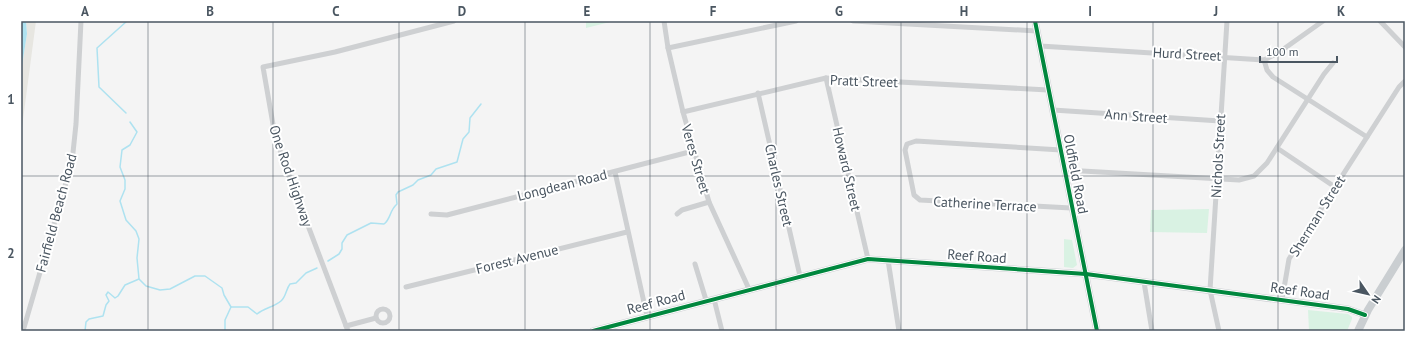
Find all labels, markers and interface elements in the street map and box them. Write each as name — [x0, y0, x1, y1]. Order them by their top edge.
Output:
text: A — [81, 3, 89, 20]
text: B — [206, 3, 214, 20]
text: C — [332, 3, 340, 20]
text: D — [458, 3, 466, 20]
text: E — [584, 3, 591, 20]
text: F — [710, 3, 717, 20]
text: G — [835, 3, 843, 20]
text: H — [960, 3, 968, 20]
text: I — [1088, 3, 1092, 20]
text: J — [1213, 3, 1218, 20]
text: K — [1337, 3, 1345, 20]
scale bar — [1260, 38, 1337, 64]
street label: Hurd Street — [1152, 43, 1222, 65]
text: 100 m — [1266, 44, 1299, 59]
street label: Pratt Street — [830, 71, 899, 91]
text: 1 — [7, 91, 15, 108]
street label: Ann Street — [1104, 105, 1168, 127]
street label: Nichols Street — [1207, 113, 1229, 198]
street label: Veres Street — [677, 121, 715, 196]
street label: One Rod Highway — [265, 123, 317, 230]
street label: Howard Street — [829, 125, 865, 213]
street label: Oldfield Road — [1059, 133, 1093, 215]
street label: Charles Street — [761, 142, 797, 228]
street label: Fairfield Beach Road — [31, 152, 81, 274]
street label: Longdean Road — [515, 165, 609, 205]
street label: Sherman Street — [1285, 172, 1349, 260]
street label: Catherine Terrace — [933, 192, 1037, 216]
street label: Forest Avenue — [474, 240, 560, 278]
text: 2 — [7, 245, 15, 262]
street label: Reef Road — [947, 245, 1007, 267]
north arrow — [1348, 274, 1388, 314]
street label: Reef Road — [1269, 278, 1331, 304]
street label: Reef Road — [625, 286, 687, 318]
text: N — [1368, 293, 1384, 307]

